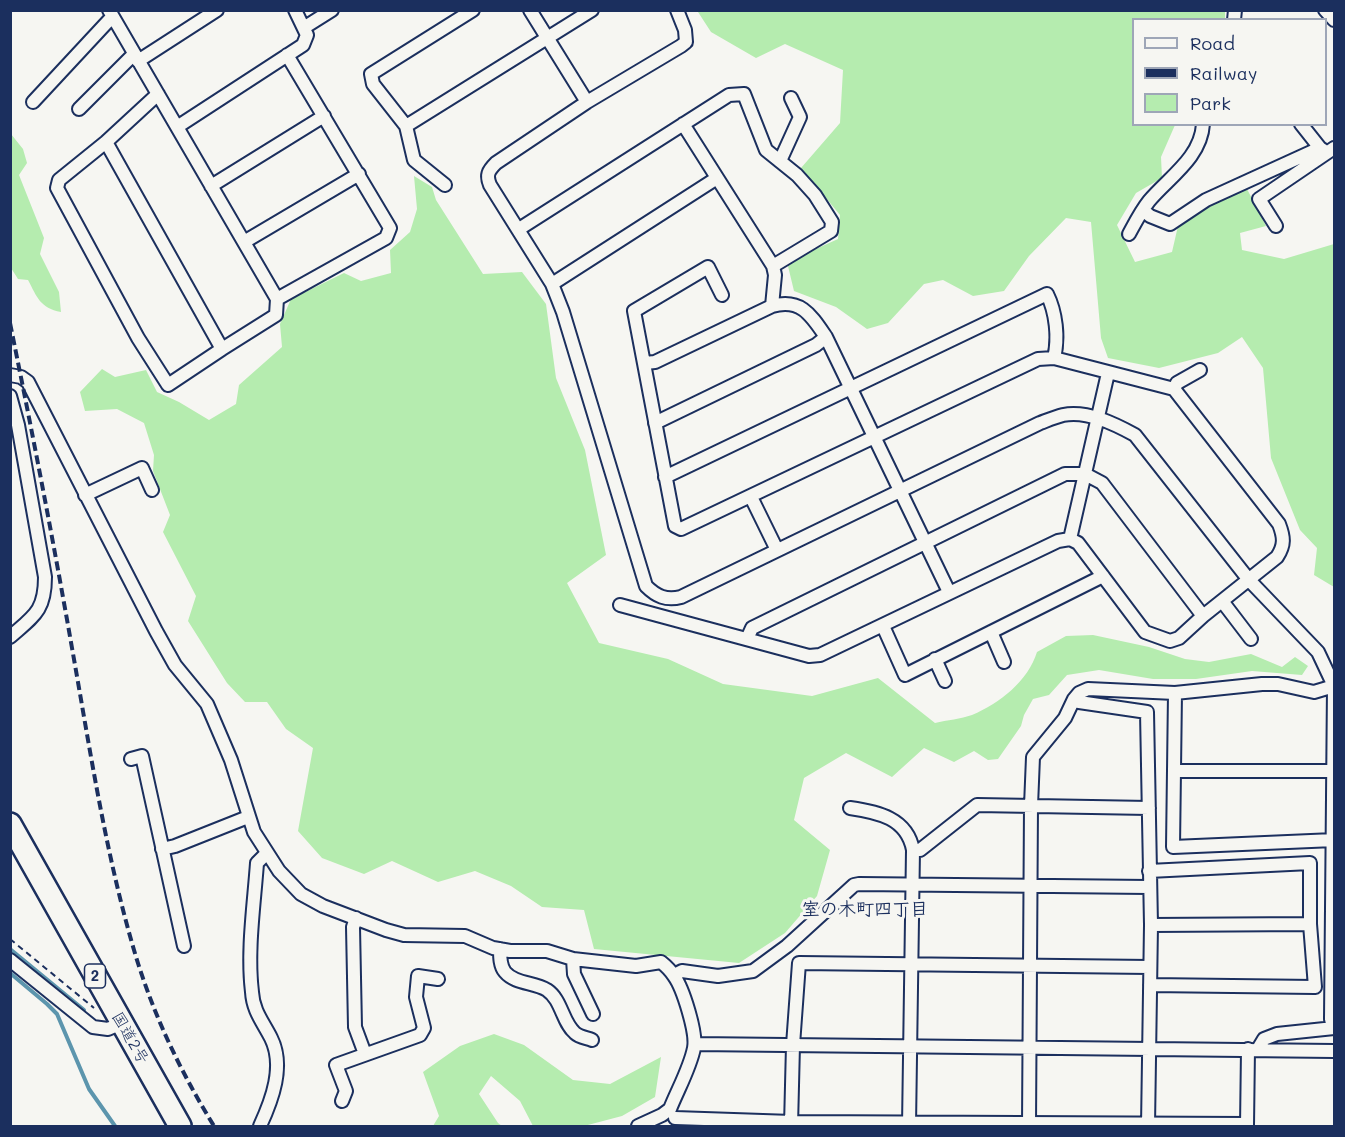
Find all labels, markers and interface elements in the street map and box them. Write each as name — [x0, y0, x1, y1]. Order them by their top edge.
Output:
legend — [1132, 18, 1327, 126]
text: Road — [1190, 31, 1235, 55]
text: Railway — [1190, 61, 1257, 85]
text: Park — [1190, 91, 1231, 115]
district label: 室の木町四丁目 — [802, 898, 928, 920]
road number: 2 — [84, 964, 106, 988]
street label: 国道2号 — [107, 1009, 153, 1067]

